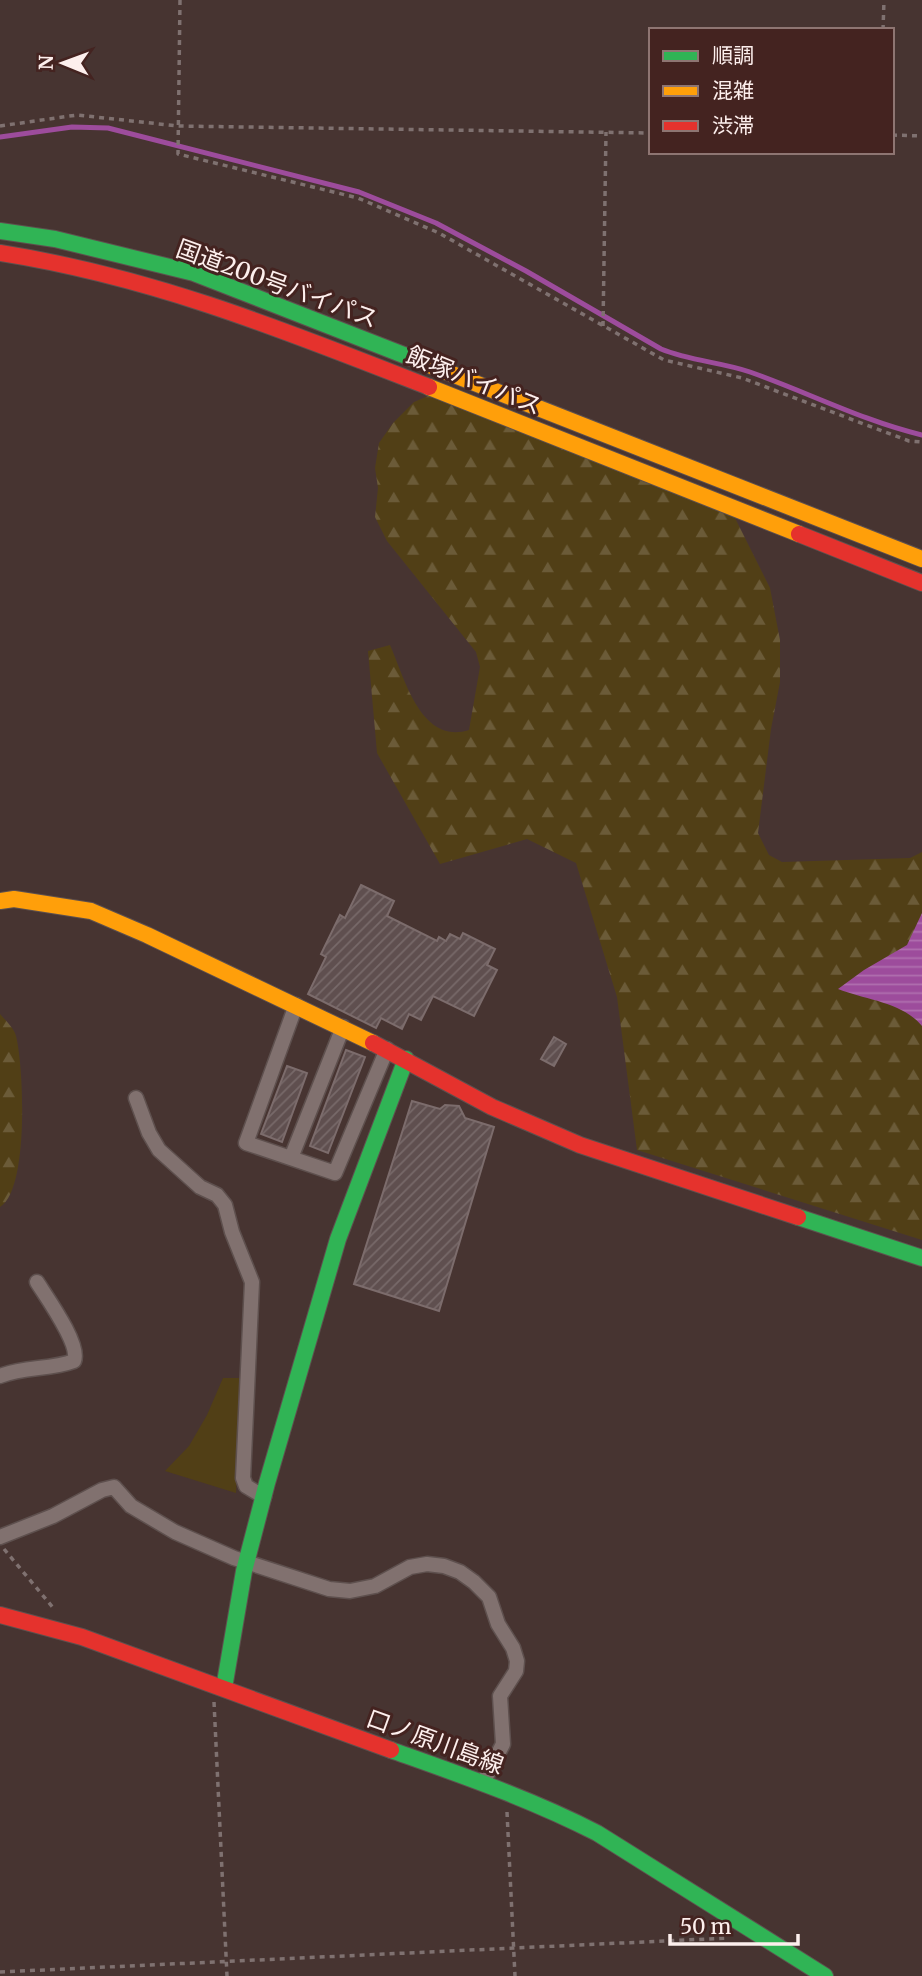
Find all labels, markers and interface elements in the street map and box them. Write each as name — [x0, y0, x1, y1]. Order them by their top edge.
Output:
north arrow — [28, 28, 98, 98]
legend — [649, 28, 894, 154]
text: 順調 — [712, 42, 754, 69]
text: N — [34, 55, 58, 70]
text: 混雑 — [712, 77, 754, 104]
text: 渋滞 — [712, 112, 754, 139]
street label: 国道200号バイパス — [172, 233, 382, 334]
street label: 飯塚バイパス — [402, 339, 547, 422]
street label: 口ノ原川島線 — [362, 1702, 508, 1781]
scale bar — [670, 1902, 798, 1946]
text: 50 m — [680, 1913, 731, 1940]

